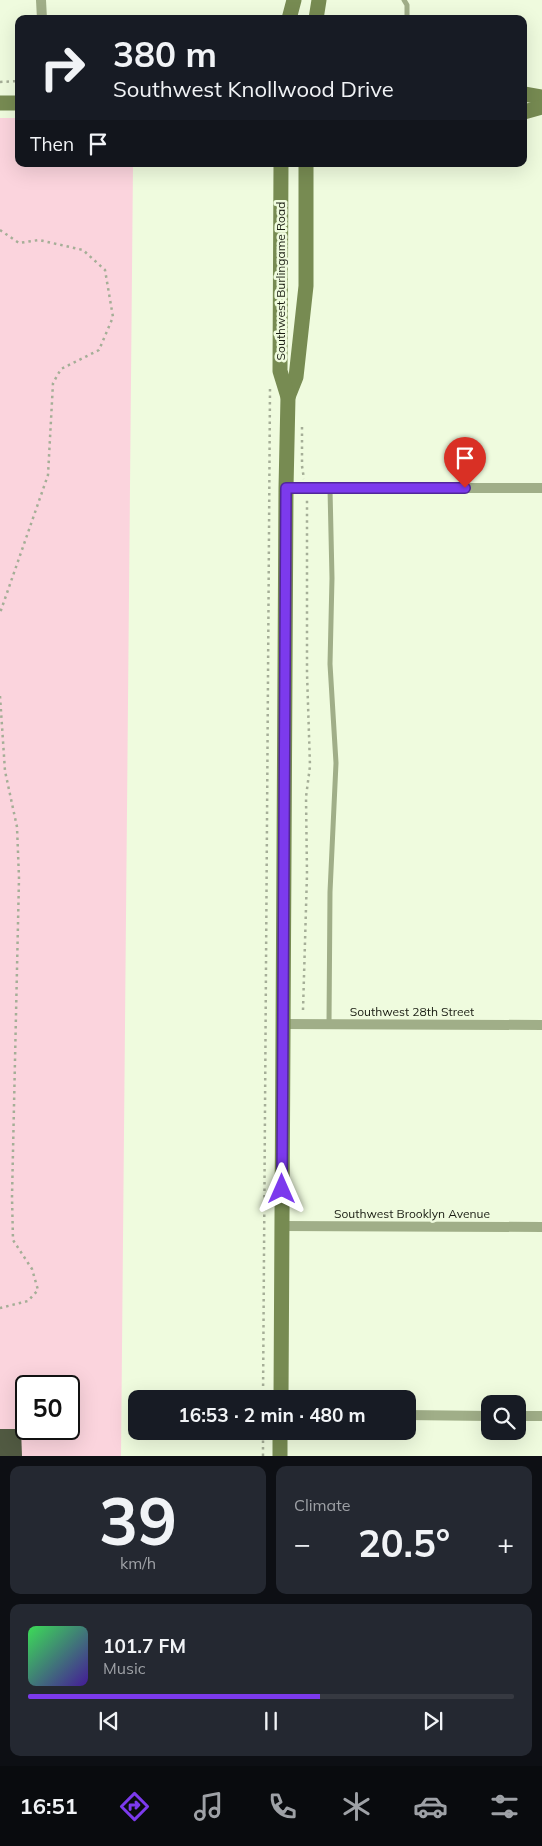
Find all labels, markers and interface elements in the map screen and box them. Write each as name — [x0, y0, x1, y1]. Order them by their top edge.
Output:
text: 380 m — [113, 32, 217, 76]
icon: right — [30, 35, 95, 100]
text: Southwest Knollwood Drive — [113, 75, 394, 103]
icon: arrive — [84, 130, 112, 158]
text: Then — [30, 132, 74, 156]
street label: Southwest Burlingame Road — [273, 202, 288, 360]
pin — [444, 437, 486, 488]
icon: arrive — [451, 444, 479, 472]
street label: Southwest 28th Street — [350, 1004, 474, 1019]
position arrow — [255, 1162, 307, 1214]
street label: Southwest Brooklyn Avenue — [334, 1206, 490, 1221]
speed limit sign: 50 — [15, 1375, 80, 1440]
map controls — [481, 1395, 526, 1440]
button: search — [481, 1395, 526, 1440]
text: 16:53 · 2 min · 480 m — [178, 1403, 366, 1427]
text: 39 — [99, 1480, 177, 1561]
text: Climate — [294, 1495, 350, 1515]
text: 20.5° — [358, 1519, 450, 1567]
text: − — [294, 1526, 311, 1561]
text: + — [497, 1526, 514, 1561]
text: km/h — [120, 1553, 156, 1573]
text: 101.7 FM — [103, 1634, 186, 1658]
text: Music — [103, 1658, 146, 1678]
icon: previous — [95, 1707, 123, 1735]
icon: pause — [257, 1707, 285, 1735]
icon: next — [419, 1707, 447, 1735]
icon: directions — [117, 1789, 152, 1824]
icon: music — [191, 1789, 226, 1824]
icon: phone — [265, 1789, 300, 1824]
icon: climate — [339, 1789, 374, 1824]
icon: car — [413, 1789, 448, 1824]
icon: filters — [487, 1789, 522, 1824]
text: 16:51 — [20, 1792, 78, 1820]

